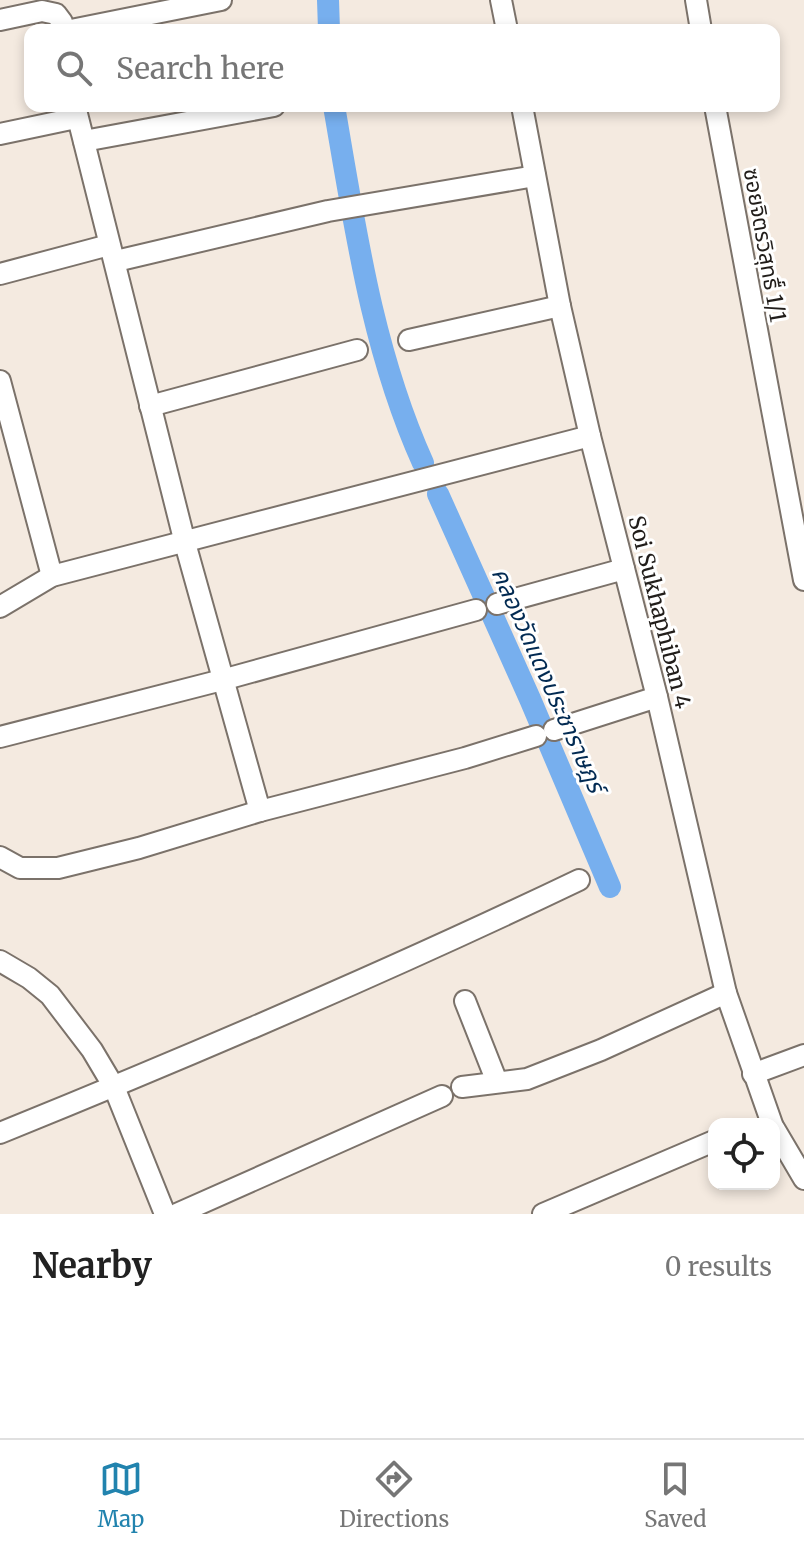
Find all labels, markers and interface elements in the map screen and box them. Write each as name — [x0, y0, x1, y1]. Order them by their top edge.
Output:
search box — [24, 24, 780, 112]
icon: search — [52, 46, 96, 90]
text: Search here — [116, 49, 284, 87]
street label: ซอยจิตรวิสุทธื์ 1/1 — [738, 166, 792, 324]
street label: Soi Sukhaphiban 4 — [622, 513, 698, 712]
water label: คลองวัดแดงประชาราษฎร์ — [485, 562, 614, 802]
map controls — [708, 1118, 780, 1190]
button: locate — [708, 1118, 780, 1190]
text: Nearby — [32, 1245, 152, 1287]
text: 0 results — [665, 1250, 772, 1283]
tab: Map — [97, 1457, 144, 1533]
tab: Directions — [339, 1457, 449, 1533]
tab: Saved — [644, 1457, 707, 1533]

